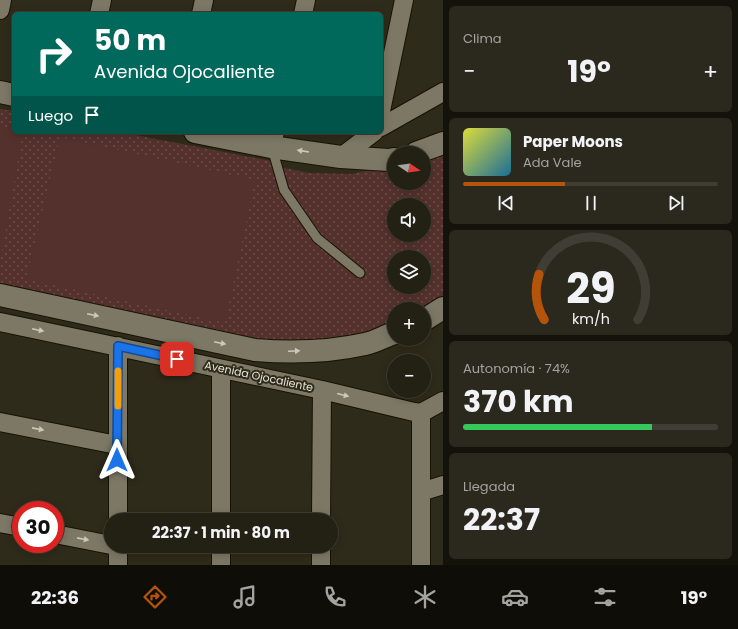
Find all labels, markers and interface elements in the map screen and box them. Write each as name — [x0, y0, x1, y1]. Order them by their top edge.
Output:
text: 50 m — [94, 21, 166, 60]
icon: right — [28, 28, 80, 80]
text: Clima — [463, 29, 502, 48]
text: 19° — [567, 50, 611, 93]
text: − — [463, 56, 475, 87]
text: + — [703, 56, 718, 87]
text: Avenida Ojocaliente — [94, 59, 275, 84]
icon: arrive — [81, 104, 103, 126]
text: Luego — [28, 105, 73, 126]
text: Paper Moons — [523, 131, 623, 152]
north arrow — [387, 146, 431, 190]
map controls — [387, 146, 431, 398]
one-way arrow — [297, 148, 309, 154]
text: Ada Vale — [523, 153, 582, 172]
icon: previous — [495, 192, 517, 214]
icon: pause — [580, 192, 602, 214]
icon: next — [665, 192, 687, 214]
button: sound — [387, 198, 431, 242]
button: layers — [387, 250, 431, 294]
text: 29 — [566, 259, 615, 318]
button: + — [387, 302, 431, 346]
text: km/h — [571, 309, 610, 329]
one-way arrow — [87, 313, 99, 319]
one-way arrow — [32, 327, 44, 333]
one-way arrow — [214, 340, 226, 346]
pin — [160, 342, 194, 376]
icon: arrive — [166, 348, 188, 370]
one-way arrow — [288, 348, 300, 355]
button: − — [387, 354, 431, 398]
street label: Avenida Ojocaliente — [203, 357, 315, 395]
text: Autonomía · 74% — [463, 359, 570, 378]
text: 370 km — [463, 380, 573, 423]
one-way arrow — [337, 393, 349, 399]
one-way arrow — [32, 427, 44, 433]
position arrow — [96, 439, 138, 481]
text: Llegada — [463, 477, 515, 496]
text: 22:37 — [463, 498, 540, 541]
speed limit sign: 30 — [12, 501, 64, 553]
text: 22:37 · 1 min · 80 m — [152, 522, 290, 543]
one-way arrow — [77, 537, 89, 543]
icon: directions — [141, 583, 169, 611]
icon: music — [231, 583, 259, 611]
icon: phone — [321, 583, 349, 611]
icon: climate — [411, 583, 439, 611]
icon: car — [501, 583, 529, 611]
icon: filters — [591, 583, 619, 611]
text: 22:36 — [31, 585, 79, 610]
text: 19° — [681, 585, 707, 610]

